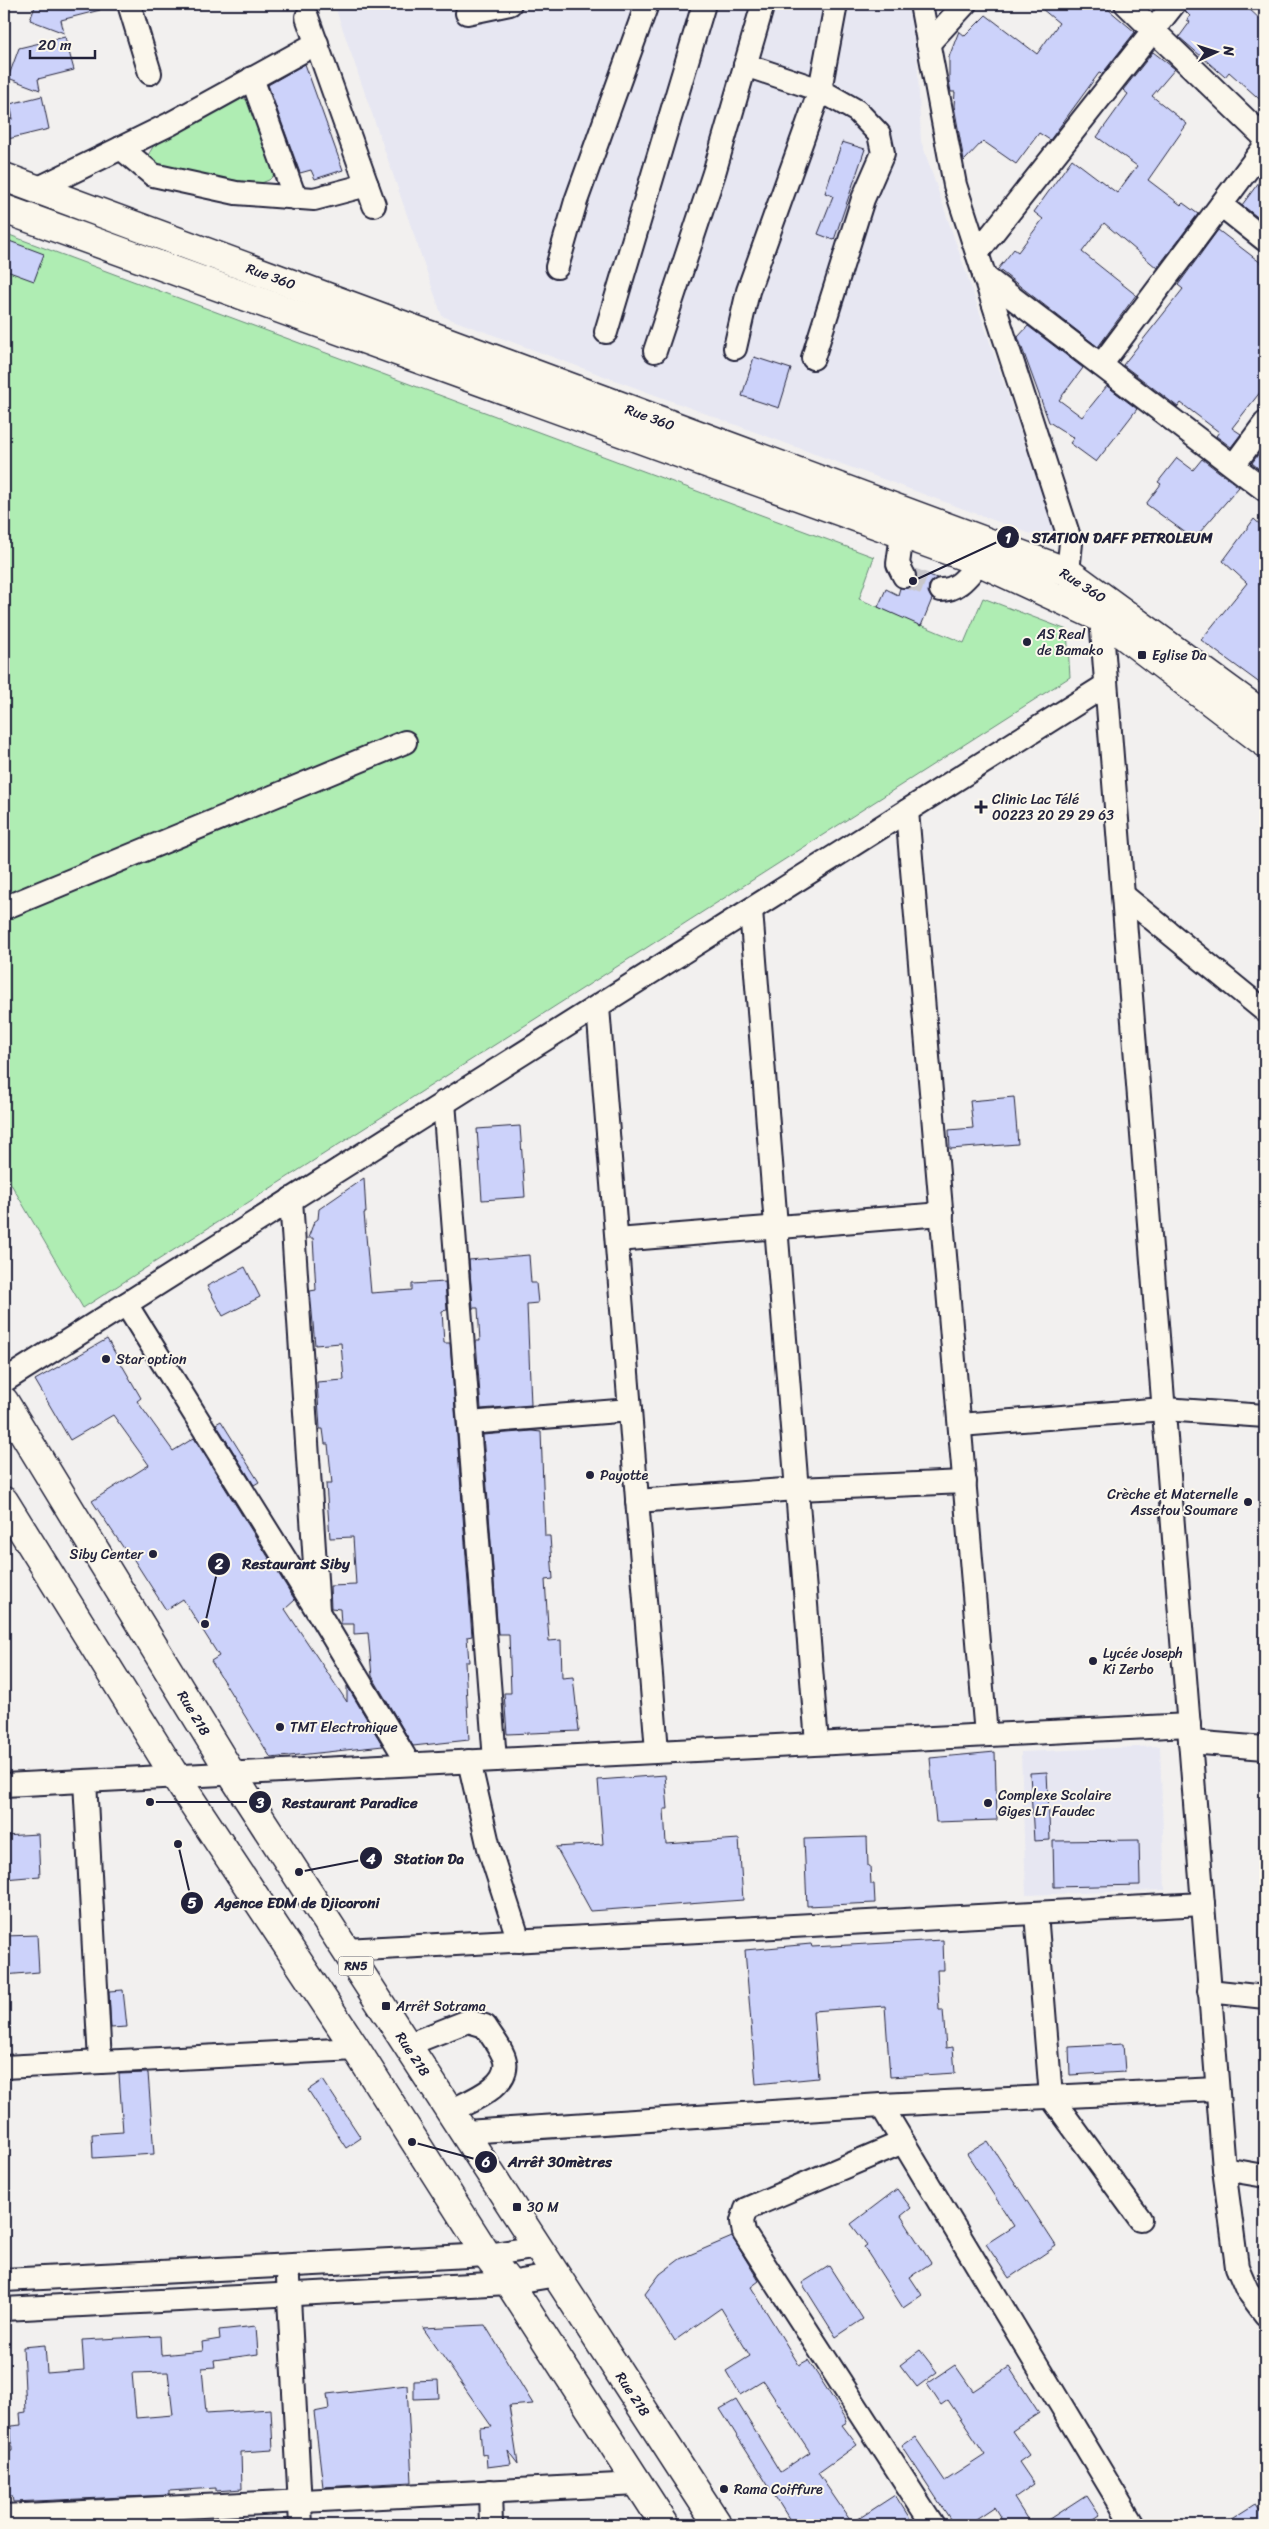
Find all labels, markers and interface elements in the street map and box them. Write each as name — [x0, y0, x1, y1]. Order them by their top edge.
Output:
scale bar — [30, 28, 95, 60]
north arrow — [1192, 28, 1242, 78]
text: 20 m — [38, 32, 72, 58]
text: N — [1216, 44, 1241, 57]
street label: Rue 360 — [242, 256, 299, 297]
street label: Rue 360 — [621, 397, 678, 438]
callout: STATION DAFF PETROLEUM — [996, 522, 1223, 552]
text: 1 — [1005, 525, 1012, 551]
text: STATION DAFF PETROLEUM — [1030, 525, 1213, 551]
street label: Rue 360 — [1054, 561, 1111, 610]
place label: AS Real de Bamako — [1036, 622, 1103, 663]
marker: AS Real de Bamako — [1021, 636, 1033, 648]
place label: Eglise Da — [1152, 643, 1207, 668]
marker: Eglise Da — [1136, 649, 1148, 661]
place label: Clinic Lac Télé 00223 20 29 29 63 — [992, 787, 1114, 828]
marker: Clinic Lac Télé 00223 20 29 29 63 — [974, 800, 988, 814]
place label: Star option — [116, 1347, 187, 1372]
marker: Star option — [100, 1353, 112, 1365]
place label: Payotte — [600, 1463, 648, 1488]
marker: Payotte — [584, 1469, 596, 1481]
place label: Crèche et Maternelle Assetou Soumare — [1107, 1482, 1238, 1523]
marker: Crèche et Maternelle Assetou Soumare — [1242, 1496, 1254, 1508]
place label: Siby Center — [70, 1542, 144, 1567]
marker: Siby Center — [147, 1548, 159, 1560]
callout: Restaurant Siby — [207, 1549, 360, 1579]
text: 2 — [214, 1551, 224, 1577]
text: Restaurant Siby — [241, 1551, 351, 1577]
place label: Lycée Joseph Ki Zerbo — [1103, 1641, 1183, 1682]
marker: Lycée Joseph Ki Zerbo — [1087, 1655, 1099, 1667]
street label: Rue 218 — [170, 1686, 217, 1741]
place label: TMT Electronique — [290, 1715, 398, 1740]
marker: TMT Electronique — [274, 1721, 286, 1733]
place label: Complexe Scolaire Giges LT Faudec — [998, 1783, 1111, 1824]
callout: Restaurant Paradice — [247, 1787, 428, 1817]
text: 3 — [255, 1790, 265, 1816]
text: Restaurant Paradice — [281, 1790, 418, 1816]
marker: Complexe Scolaire Giges LT Faudec — [982, 1797, 994, 1809]
callout: Station Da — [358, 1843, 474, 1873]
text: 4 — [365, 1846, 376, 1872]
text: Station Da — [393, 1846, 465, 1872]
callout: Agence EDM de Djicoroni — [180, 1888, 390, 1918]
text: 5 — [187, 1890, 197, 1916]
text: Agence EDM de Djicoroni — [214, 1890, 380, 1916]
road number: RN5 — [338, 1956, 374, 1975]
place label: Arrêt Sotrama — [395, 1994, 486, 2019]
marker: Arrêt Sotrama — [380, 2000, 392, 2012]
street label: Rue 218 — [389, 2027, 437, 2082]
callout: Arrêt 30mètres — [473, 2147, 622, 2177]
text: 6 — [481, 2149, 491, 2175]
text: Arrêt 30mètres — [507, 2149, 613, 2175]
place label: 30 M — [527, 2195, 559, 2220]
marker: 30 M — [511, 2201, 523, 2213]
street label: Rue 218 — [609, 2367, 657, 2422]
place label: Rama Coiffure — [734, 2477, 823, 2502]
marker: Rama Coiffure — [718, 2483, 730, 2495]

